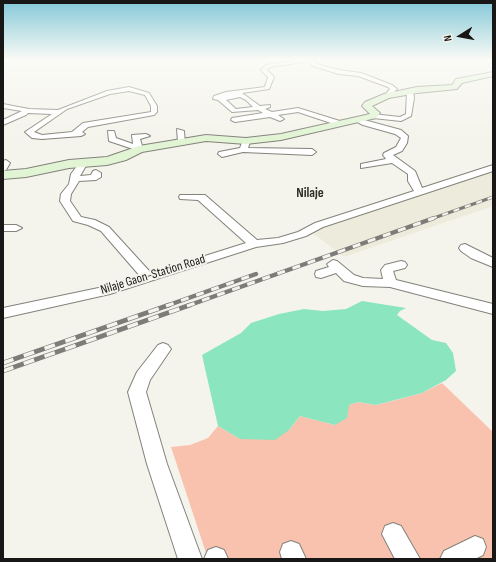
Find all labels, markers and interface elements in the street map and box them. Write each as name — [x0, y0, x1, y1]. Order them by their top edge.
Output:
north arrow — [440, 16, 480, 56]
text: N — [441, 34, 455, 43]
district label: Nilaje — [296, 185, 324, 201]
street label: Nilaje Gaon-Station Road — [99, 252, 207, 298]

